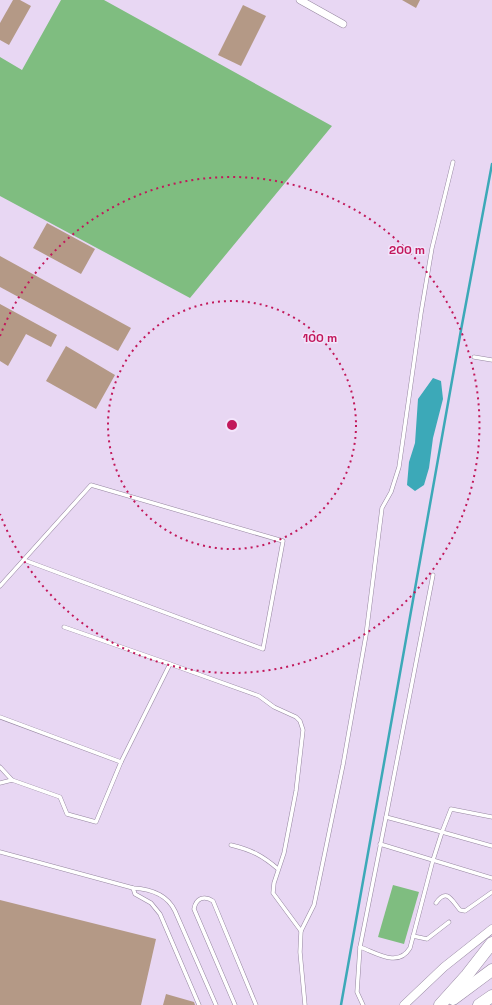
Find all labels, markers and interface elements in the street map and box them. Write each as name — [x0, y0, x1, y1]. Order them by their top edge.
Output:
text: 200 m — [389, 242, 425, 258]
text: 100 m — [303, 330, 337, 346]
centre of rings — [225, 418, 239, 432]

